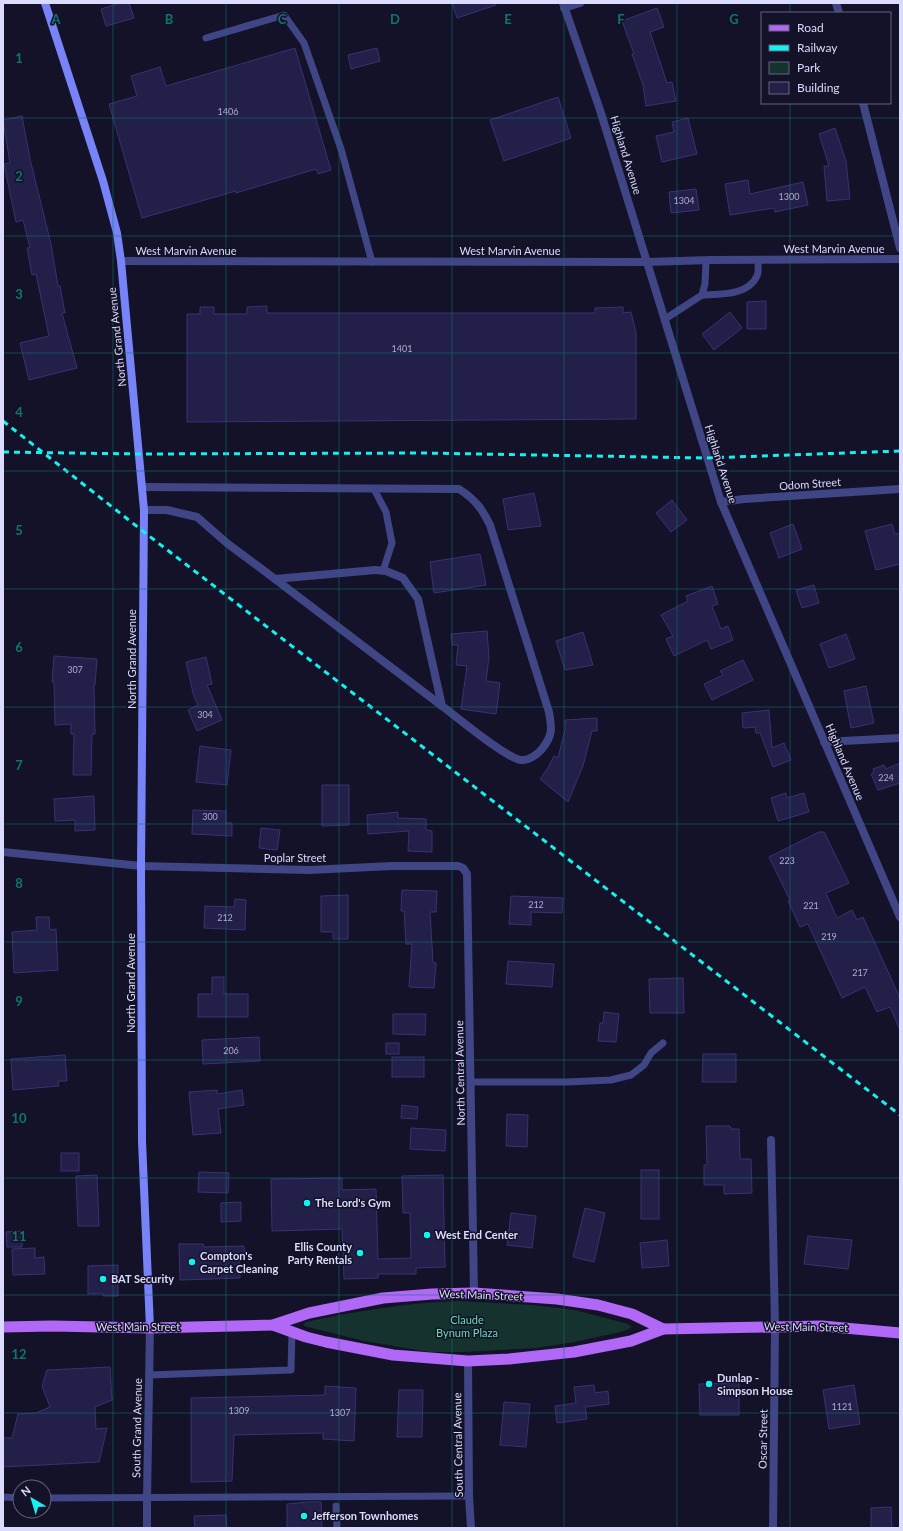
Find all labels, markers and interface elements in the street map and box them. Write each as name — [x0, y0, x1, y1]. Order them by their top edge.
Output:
text: A — [50, 11, 61, 27]
text: B — [165, 11, 174, 27]
text: C — [278, 11, 287, 27]
text: D — [390, 11, 400, 27]
text: E — [504, 11, 512, 27]
text: F — [617, 11, 625, 27]
text: G — [729, 11, 739, 27]
legend — [761, 12, 891, 104]
text: Road — [797, 20, 824, 35]
text: Railway — [797, 40, 838, 55]
text: 1 — [15, 50, 23, 66]
text: Park — [797, 60, 821, 75]
text: Building — [797, 80, 840, 95]
house number: 1406 — [218, 106, 238, 117]
street label: Highland Avenue — [608, 114, 645, 196]
text: 2 — [15, 168, 23, 184]
house number: 1300 — [779, 191, 799, 202]
house number: 1304 — [674, 195, 694, 206]
street label: West Marvin Avenue — [784, 242, 885, 255]
street label: West Marvin Avenue — [136, 244, 237, 257]
street label: West Marvin Avenue — [460, 244, 561, 257]
text: 3 — [15, 286, 23, 302]
street label: North Grand Avenue — [105, 287, 128, 387]
house number: 1401 — [392, 343, 412, 354]
text: 4 — [15, 404, 23, 420]
street label: Highland Avenue — [703, 423, 740, 505]
street label: Odom Street — [779, 475, 841, 492]
text: 5 — [15, 522, 23, 538]
street label: North Grand Avenue — [125, 609, 138, 709]
text: 6 — [15, 639, 23, 655]
house number: 307 — [67, 664, 83, 675]
house number: 304 — [197, 709, 213, 720]
street label: Highland Avenue — [823, 722, 868, 802]
text: 7 — [15, 757, 23, 773]
house number: 224 — [878, 772, 894, 783]
house number: 300 — [202, 811, 218, 822]
street label: Poplar Street — [264, 851, 326, 864]
house number: 223 — [779, 855, 795, 866]
text: 8 — [15, 875, 23, 891]
house number: 212 — [528, 899, 544, 910]
house number: 221 — [803, 900, 819, 911]
house number: 212 — [217, 912, 233, 923]
house number: 219 — [821, 931, 837, 942]
street label: North Grand Avenue — [124, 933, 137, 1033]
house number: 217 — [852, 967, 868, 978]
text: 9 — [15, 993, 23, 1009]
street label: North Central Avenue — [452, 1020, 467, 1126]
house number: 206 — [223, 1045, 239, 1056]
text: 10 — [11, 1110, 27, 1126]
place label: The Lord's Gym — [315, 1196, 391, 1209]
marker: The Lord's Gym — [302, 1198, 312, 1208]
text: 11 — [11, 1228, 27, 1244]
place label: West End Center — [435, 1228, 519, 1241]
marker: West End Center — [422, 1230, 432, 1240]
place label: Ellis County Party Rentals — [287, 1240, 352, 1266]
marker: Ellis County Party Rentals — [355, 1248, 365, 1258]
place label: Compton's Carpet Cleaning — [200, 1249, 278, 1275]
marker: Compton's Carpet Cleaning — [187, 1257, 197, 1267]
place label: BAT Security — [111, 1272, 174, 1285]
marker: BAT Security — [98, 1274, 108, 1284]
street label: West Main Street — [439, 1287, 523, 1302]
park label: Claude Bynum Plaza — [436, 1313, 498, 1339]
street label: West Main Street — [764, 1319, 848, 1334]
street label: West Main Street — [96, 1320, 180, 1333]
text: 12 — [11, 1346, 27, 1362]
place label: Dunlap - Simpson House — [717, 1371, 793, 1397]
street label: South Grand Avenue — [129, 1378, 144, 1478]
marker: Dunlap - Simpson House — [704, 1379, 714, 1389]
street label: South Central Avenue — [450, 1392, 465, 1498]
house number: 1121 — [832, 1401, 852, 1412]
house number: 1309 — [229, 1405, 249, 1416]
house number: 1307 — [330, 1407, 350, 1418]
street label: Oscar Street — [755, 1409, 770, 1469]
north arrow — [12, 1479, 52, 1519]
text: N — [18, 1483, 33, 1498]
place label: Jefferson Townhomes — [312, 1509, 418, 1522]
marker: Jefferson Townhomes — [299, 1511, 309, 1521]

